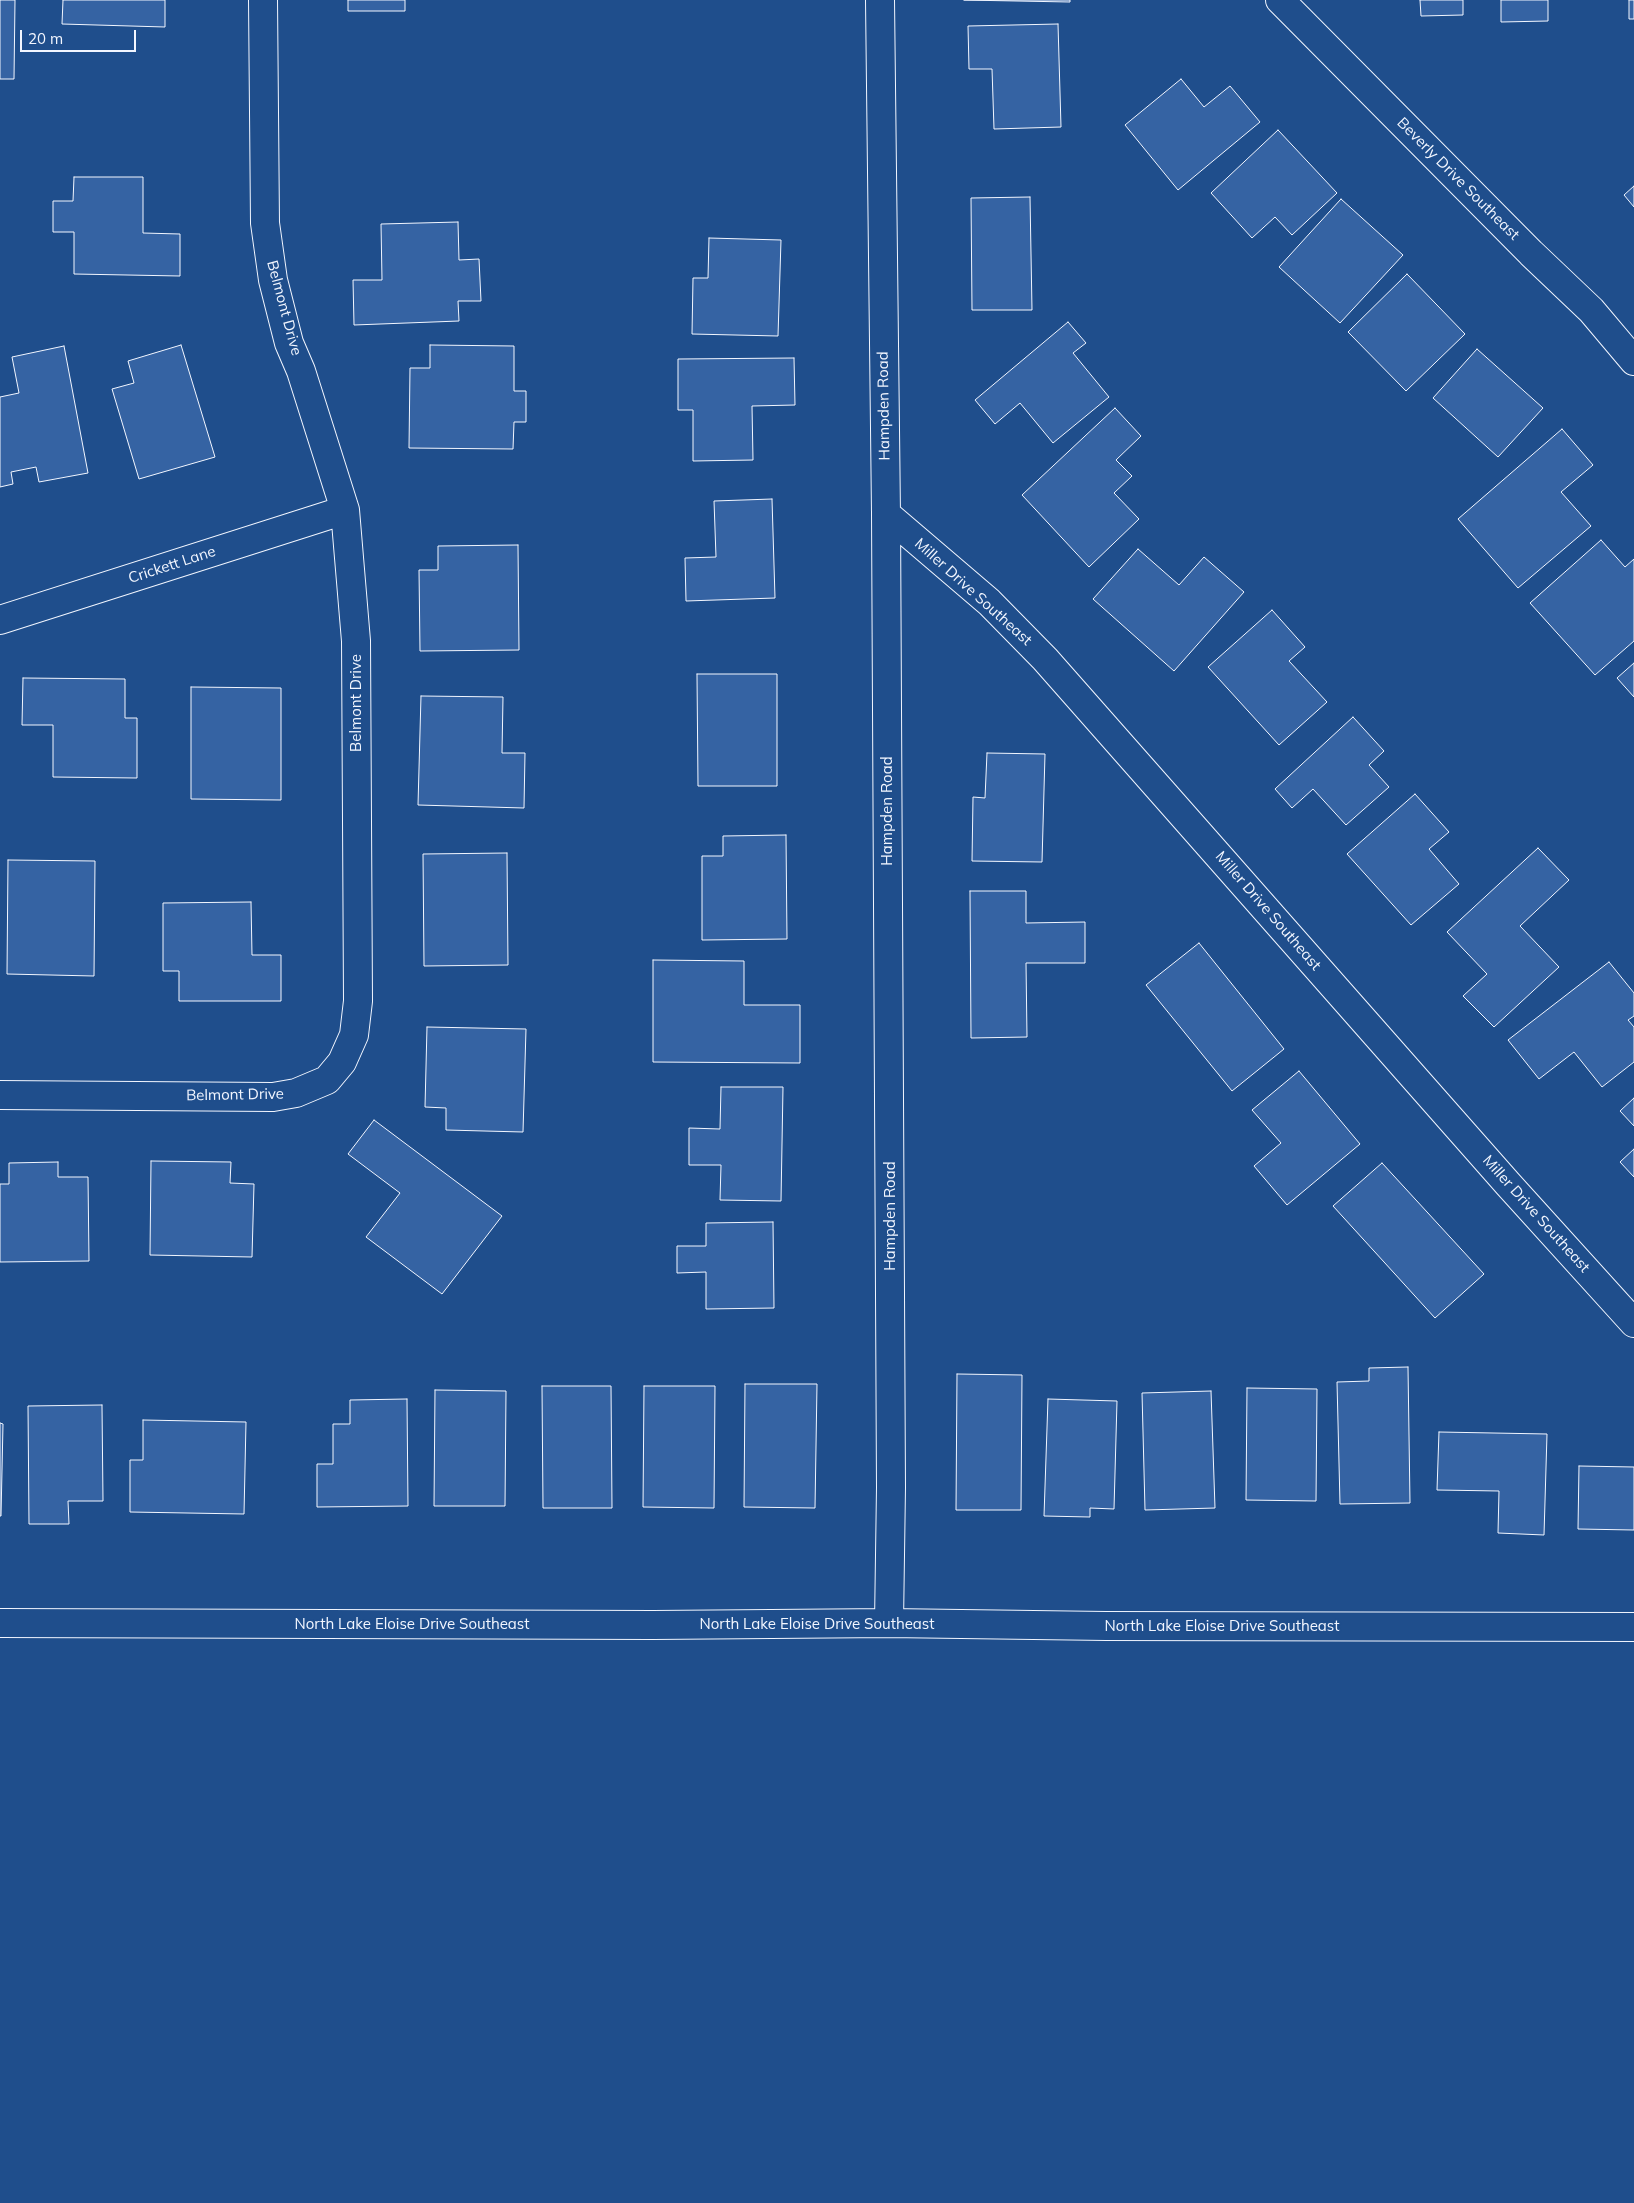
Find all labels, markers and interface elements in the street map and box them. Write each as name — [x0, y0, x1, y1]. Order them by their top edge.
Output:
scale bar — [22, 20, 139, 52]
text: 20 m — [28, 29, 63, 48]
street label: Beverly Drive Southeast — [1393, 114, 1523, 244]
street label: Belmont Drive — [263, 258, 305, 358]
street label: Hampden Road — [874, 351, 894, 461]
street label: Miller Drive Southeast — [911, 535, 1035, 649]
street label: Crickett Lane — [126, 542, 218, 588]
street label: Belmont Drive — [347, 654, 365, 752]
street label: Hampden Road — [878, 756, 896, 866]
street label: Miller Drive Southeast — [1211, 848, 1325, 974]
street label: Belmont Drive — [186, 1085, 284, 1105]
street label: Miller Drive Southeast — [1479, 1152, 1593, 1276]
street label: Hampden Road — [881, 1161, 899, 1271]
street label: North Lake Eloise Drive Southeast — [295, 1615, 529, 1633]
street label: North Lake Eloise Drive Southeast — [700, 1615, 934, 1633]
street label: North Lake Eloise Drive Southeast — [1105, 1617, 1339, 1635]

